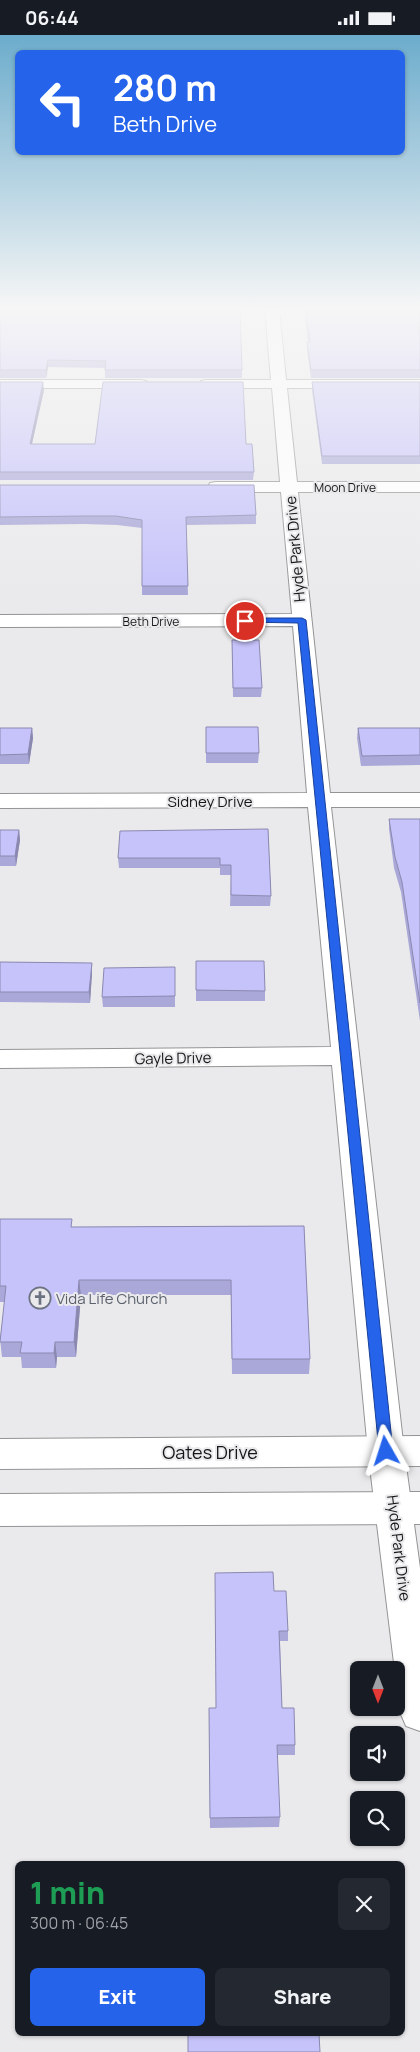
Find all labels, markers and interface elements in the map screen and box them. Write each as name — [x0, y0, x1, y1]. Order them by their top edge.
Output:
text: 06:44 — [25, 5, 79, 31]
text: 280 m — [113, 64, 217, 112]
icon: left — [30, 70, 95, 135]
text: Beth Drive — [113, 109, 217, 139]
street label: Moon Drive — [314, 479, 376, 496]
street label: Hyde Park Drive — [280, 495, 310, 603]
pin — [224, 600, 266, 642]
icon: arrive — [231, 607, 259, 635]
street label: Beth Drive — [123, 613, 179, 630]
street label: Sidney Drive — [167, 791, 253, 812]
street label: Gayle Drive — [134, 1047, 212, 1069]
church icon: Vida Life Church — [28, 1286, 52, 1310]
place label: Vida Life Church — [56, 1288, 168, 1309]
position arrow — [359, 1424, 411, 1476]
street label: Oates Drive — [162, 1440, 258, 1464]
street label: Hyde Park Drive — [382, 1494, 416, 1602]
north arrow — [350, 1661, 405, 1716]
map controls — [350, 1661, 405, 1846]
button: sound — [350, 1726, 405, 1781]
button: search — [350, 1791, 405, 1846]
text: 1 min — [30, 1872, 105, 1913]
button: close — [338, 1878, 390, 1930]
text: 300 m · 06:45 — [30, 1912, 128, 1934]
button: Exit — [30, 1968, 205, 2026]
button: Share — [215, 1968, 390, 2026]

